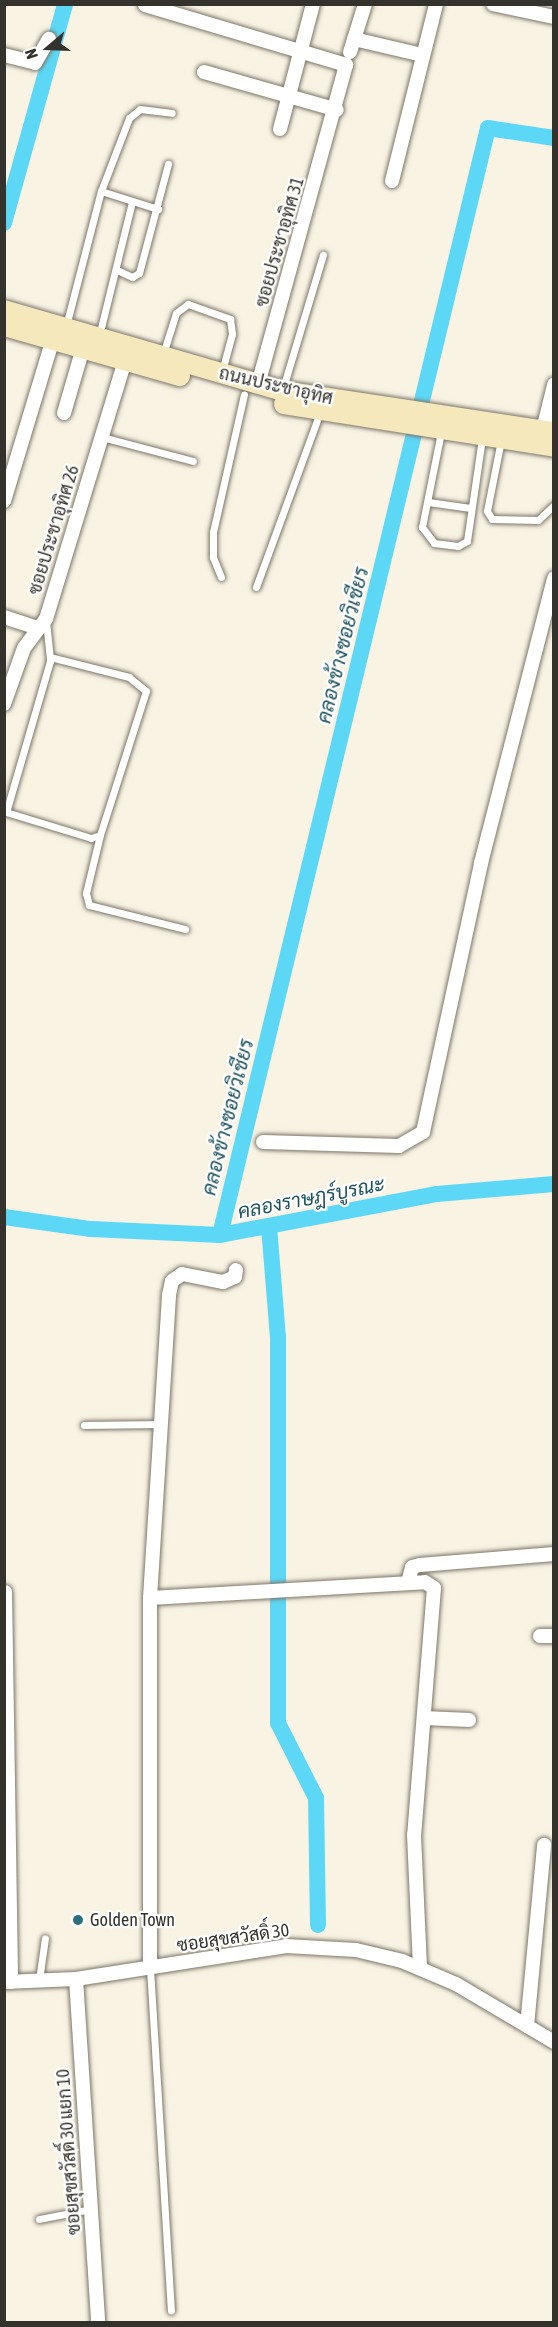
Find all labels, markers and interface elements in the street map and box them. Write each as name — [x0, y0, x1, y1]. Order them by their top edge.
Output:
north arrow — [18, 18, 78, 78]
text: N — [21, 46, 41, 61]
street label: ซอยประชาอุทิศ 31 — [251, 174, 309, 310]
street label: ถนนประชาอุทิศ — [217, 362, 335, 410]
street label: ซอยประชาอุทิศ 26 — [24, 463, 84, 597]
water label: คลองข้างซอยวิเชียร — [311, 564, 373, 726]
water label: คลองข้างซอยวิเชียร — [196, 1036, 258, 1198]
water label: คลองราษฎร์บูรณะ — [235, 1171, 387, 1223]
place label: Golden Town — [90, 1909, 175, 1931]
marker: Golden Town — [71, 1913, 85, 1927]
street label: ซอยสุขสวัสดิ์ 30 — [175, 1919, 291, 1957]
street label: ซอยสุขสวัสดิ์ 30 แยก 10 — [52, 2068, 86, 2236]

